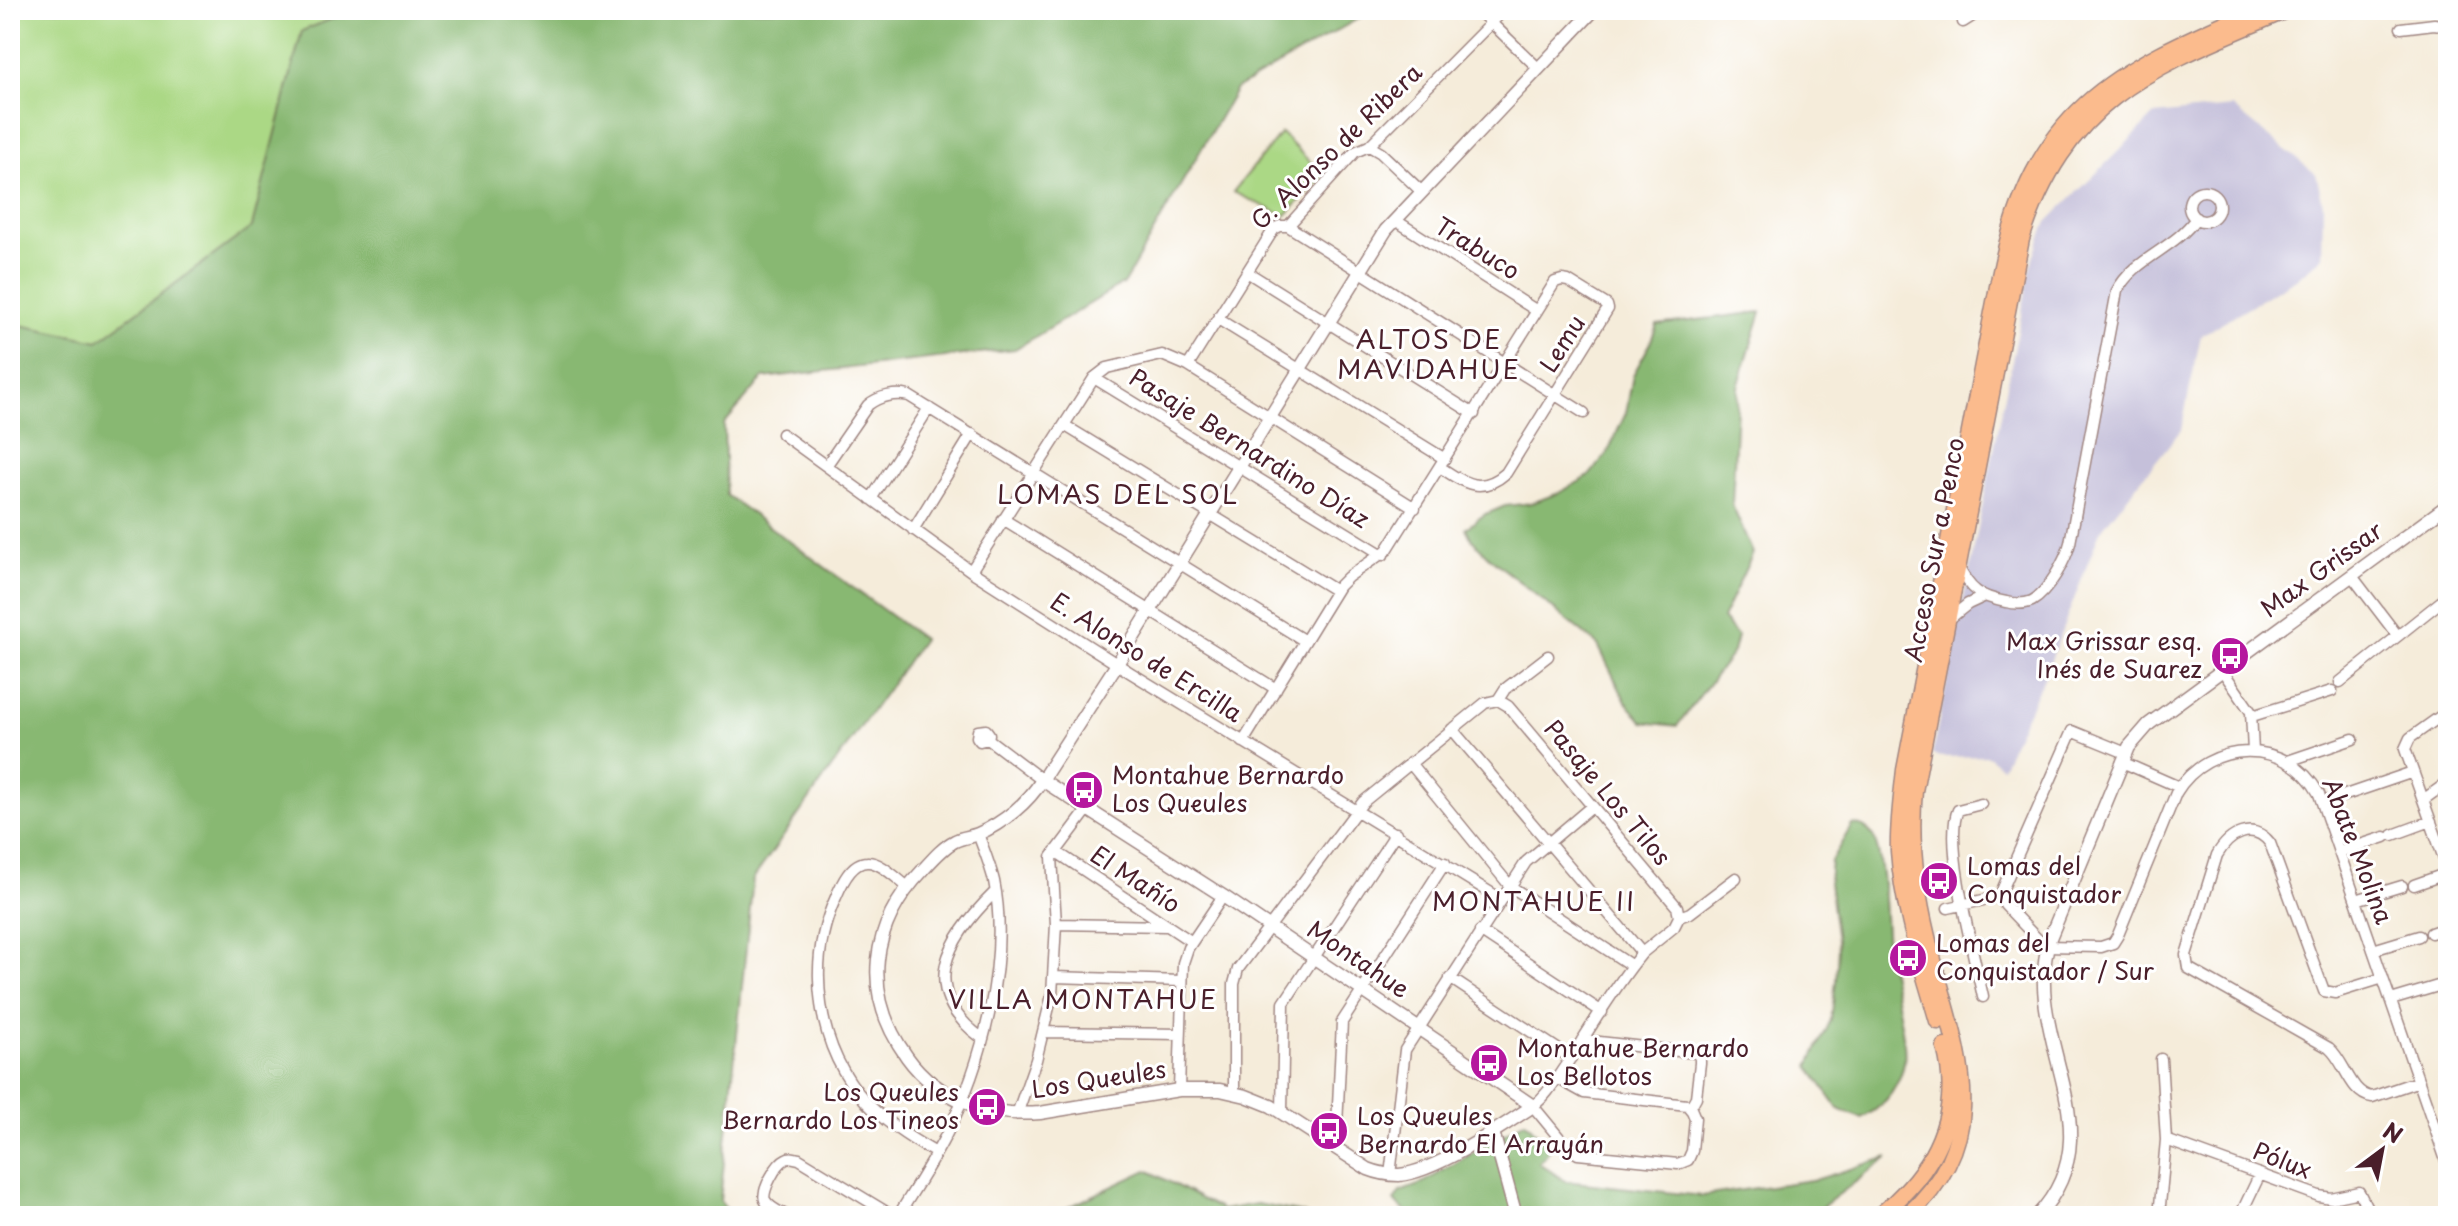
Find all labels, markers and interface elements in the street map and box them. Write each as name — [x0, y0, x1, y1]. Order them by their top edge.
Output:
street label: G. Alonso de Ribera — [1242, 54, 1430, 237]
street label: Trabuco — [1428, 207, 1528, 288]
street label: Lemu — [1530, 307, 1593, 379]
district label: ALTOS DE MAVIDAHUE — [1337, 319, 1521, 388]
street label: Pasaje Bernardino Díaz — [1123, 359, 1377, 536]
street label: Acceso Sur a Penco — [1894, 434, 1972, 665]
district label: LOMAS DEL SOL — [997, 474, 1239, 513]
street label: Max Grissar — [2252, 512, 2390, 625]
street label: E. Alonso de Ercilla — [1044, 583, 1250, 730]
place label: Max Grissar esq. Inés de Suarez — [2006, 622, 2202, 686]
bus stop icon: Max Grissar esq. Inés de Suarez — [2209, 635, 2251, 677]
street label: Pasaje Los Tilos — [1537, 711, 1680, 873]
place label: Montahue Bernardo Los Queules — [1112, 756, 1344, 820]
bus stop icon: Montahue Bernardo Los Queules — [1063, 769, 1105, 811]
street label: Abate Molina — [2314, 772, 2403, 929]
street label: El Mañío — [1084, 836, 1188, 921]
place label: Lomas del Conquistador — [1967, 847, 2121, 911]
bus stop icon: Lomas del Conquistador — [1918, 860, 1960, 902]
district label: MONTAHUE II — [1432, 881, 1636, 920]
street label: Montahue — [1301, 911, 1418, 1006]
place label: Lomas del Conquistador / Sur — [1936, 924, 2155, 988]
bus stop icon: Lomas del Conquistador / Sur — [1887, 937, 1929, 979]
district label: VILLA MONTAHUE — [948, 979, 1218, 1018]
place label: Montahue Bernardo Los Bellotos — [1517, 1029, 1749, 1093]
bus stop icon: Montahue Bernardo Los Bellotos — [1468, 1042, 1510, 1084]
street label: Los Queules — [1029, 1050, 1168, 1106]
place label: Los Queules Bernardo Los Tineos — [722, 1073, 959, 1137]
bus stop icon: Los Queules Bernardo Los Tineos — [966, 1086, 1008, 1128]
place label: Los Queules Bernardo El Arrayán — [1357, 1097, 1604, 1161]
bus stop icon: Los Queules Bernardo El Arrayán — [1308, 1110, 1350, 1152]
north arrow — [2342, 1110, 2422, 1190]
text: N — [2377, 1113, 2410, 1150]
street label: Pólux — [2248, 1132, 2317, 1187]

